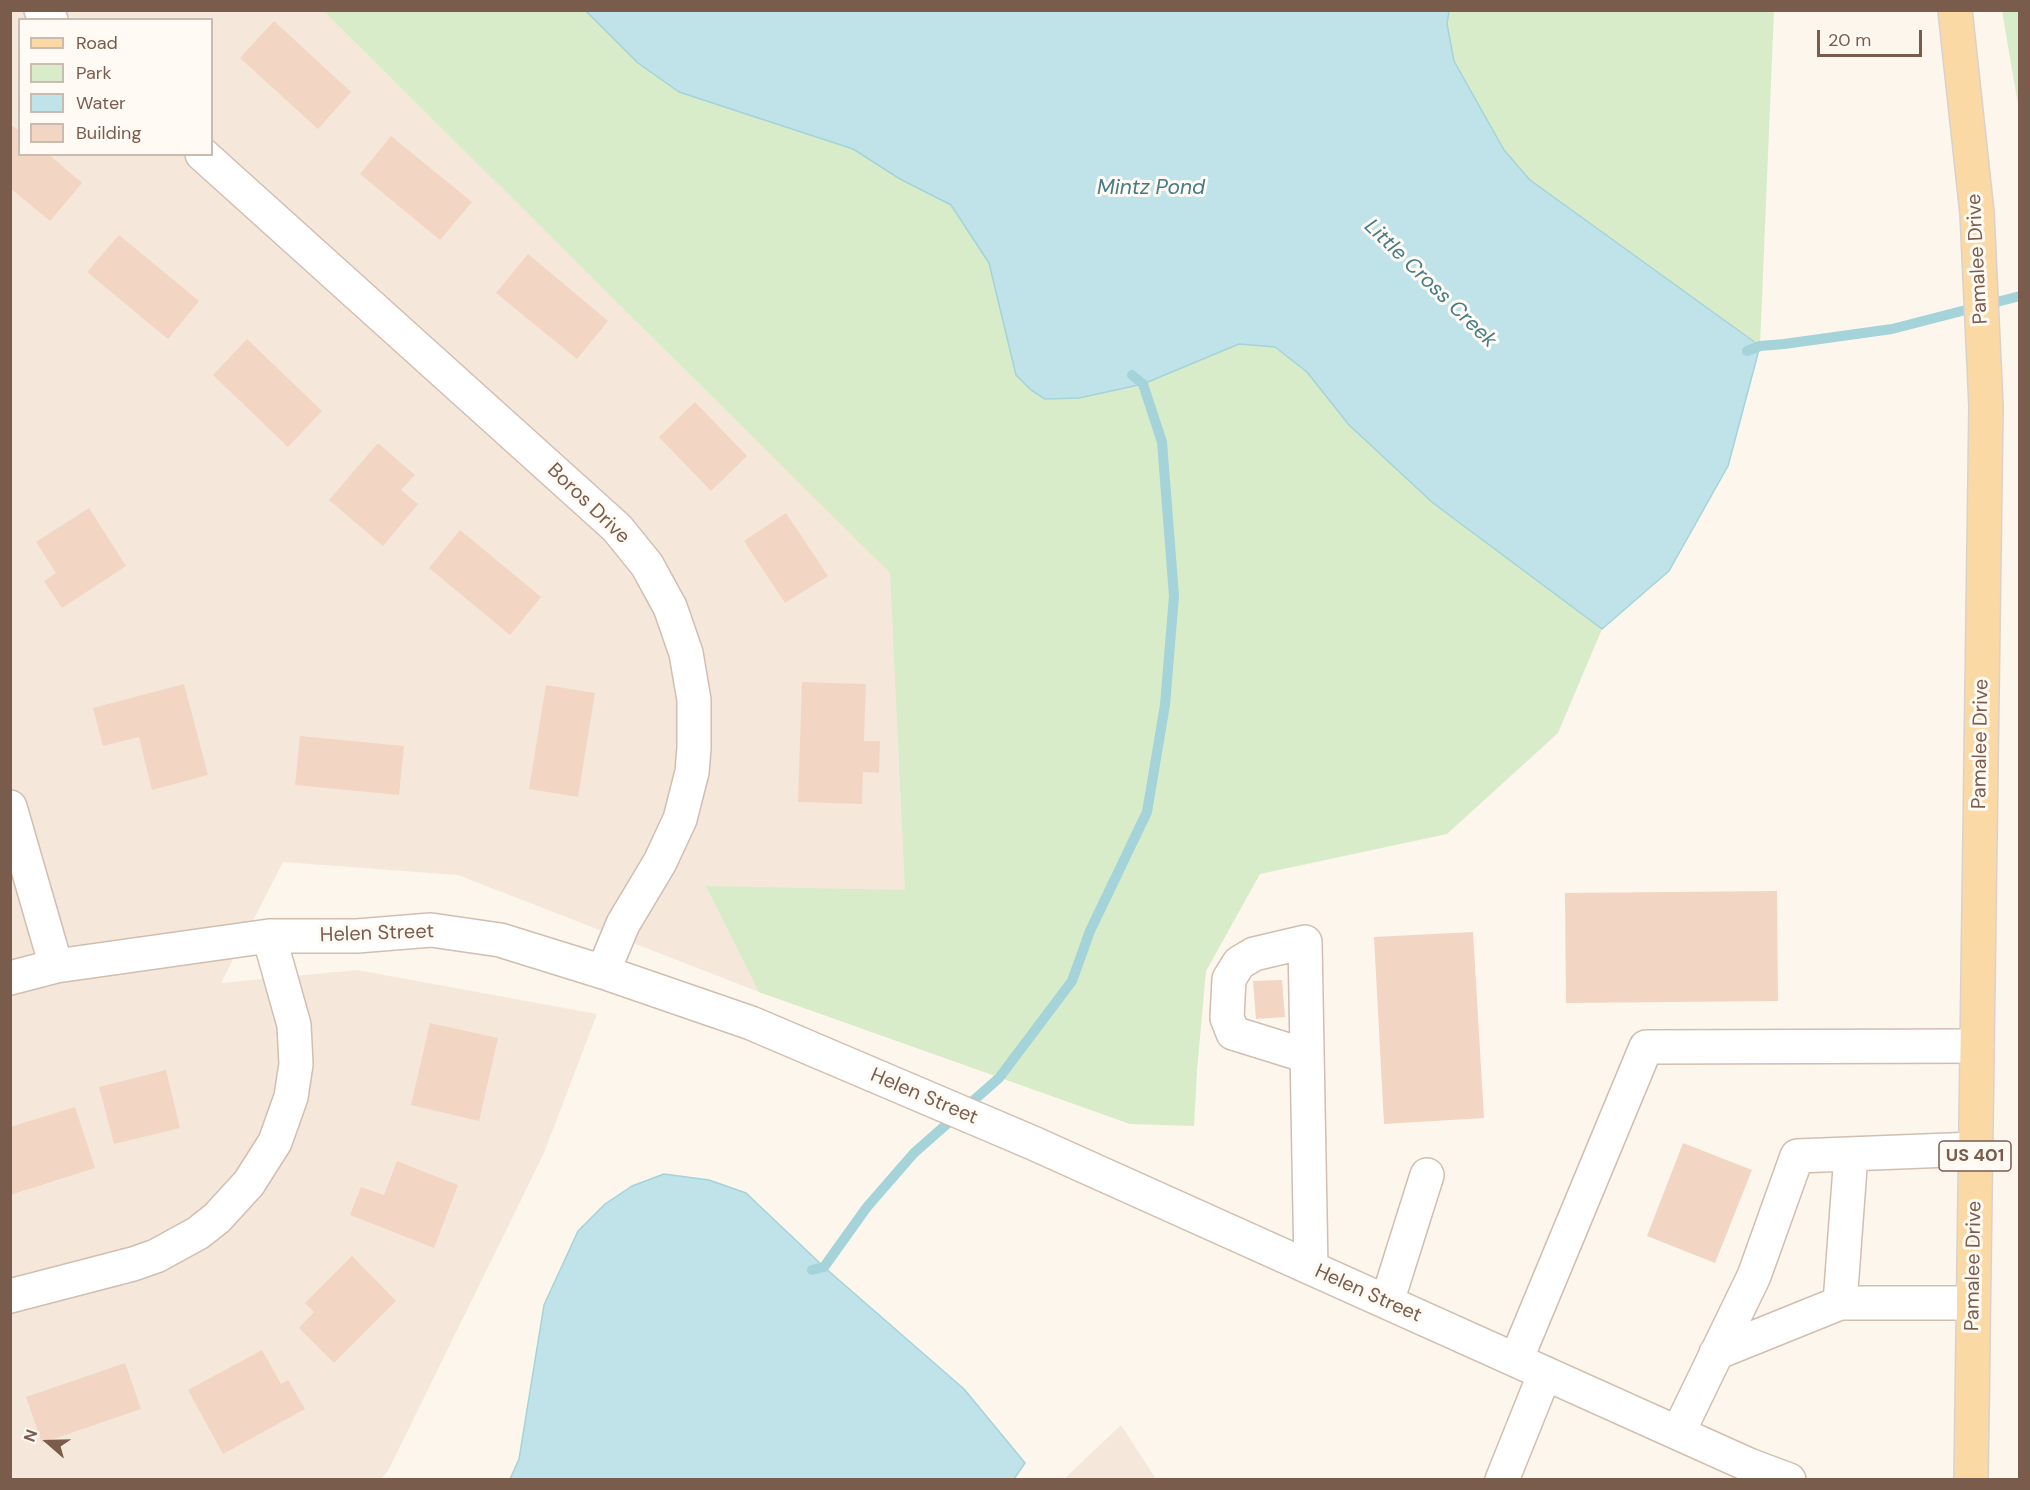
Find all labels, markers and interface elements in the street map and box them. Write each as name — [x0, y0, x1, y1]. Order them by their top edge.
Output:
legend — [18, 18, 213, 156]
scale bar — [1820, 18, 1925, 56]
text: 20 m — [1828, 28, 1871, 52]
text: Road — [76, 31, 118, 55]
text: Park — [76, 61, 112, 85]
text: Water — [76, 91, 126, 115]
text: Building — [76, 121, 141, 145]
water label: Mintz Pond — [1097, 175, 1205, 201]
street label: Pamalee Drive — [1963, 193, 1993, 325]
water label: Little Cross Creek — [1359, 214, 1501, 354]
street label: Boros Drive — [542, 459, 634, 549]
street label: Pamalee Drive — [1968, 679, 1994, 809]
street label: Helen Street — [319, 920, 435, 948]
street label: Helen Street — [867, 1064, 981, 1130]
road number: US 401 — [1939, 1141, 2011, 1171]
street label: Pamalee Drive — [1961, 1201, 1987, 1331]
street label: Helen Street — [1311, 1260, 1425, 1328]
north arrow — [18, 1412, 78, 1472]
text: N — [19, 1427, 42, 1445]

